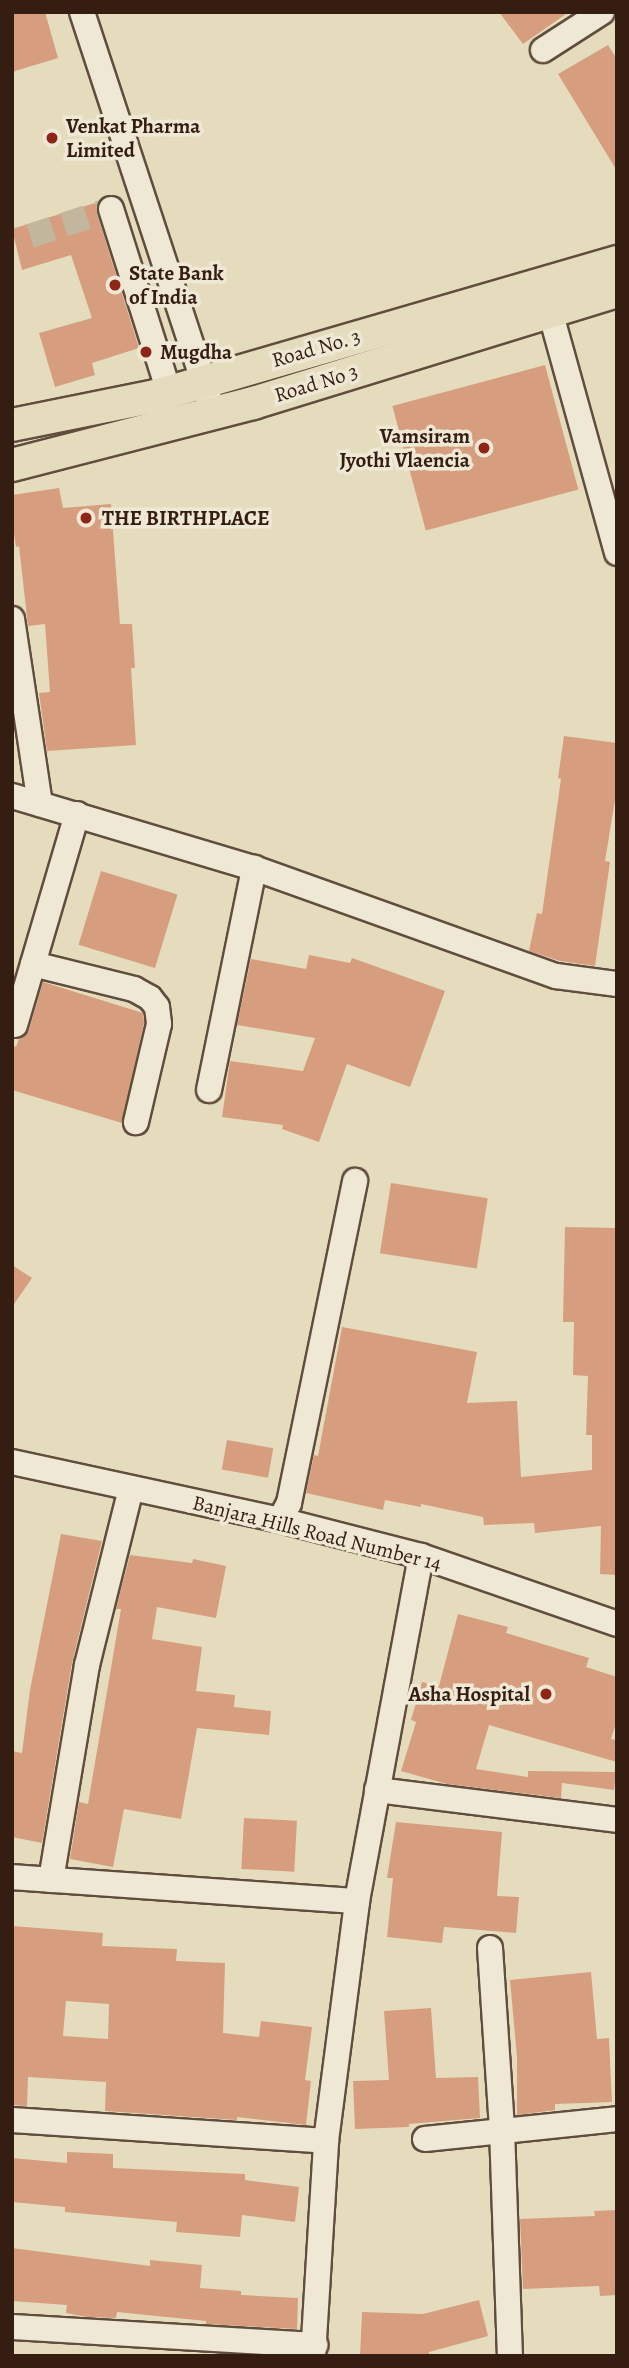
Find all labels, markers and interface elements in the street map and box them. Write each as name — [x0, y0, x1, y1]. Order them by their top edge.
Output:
place label: Venkat Pharma Limited — [66, 113, 200, 163]
marker: Venkat Pharma Limited — [44, 130, 60, 146]
place label: State Bank of India — [129, 260, 224, 310]
marker: State Bank of India — [107, 277, 123, 293]
street label: Road No. 3 — [269, 323, 363, 373]
place label: Mugdha — [160, 339, 232, 365]
marker: Mugdha — [138, 344, 154, 360]
street label: Road No 3 — [271, 358, 361, 408]
place label: Vamsiram Jyothi Vlaencia — [340, 423, 470, 473]
marker: Vamsiram Jyothi Vlaencia — [476, 440, 492, 456]
place label: THE BIRTHPLACE — [102, 505, 269, 531]
marker: THE BIRTHPLACE — [76, 508, 96, 528]
street label: Banjara Hills Road Number 14 — [190, 1490, 444, 1576]
place label: Asha Hospital — [408, 1681, 530, 1707]
marker: Asha Hospital — [536, 1684, 556, 1704]

